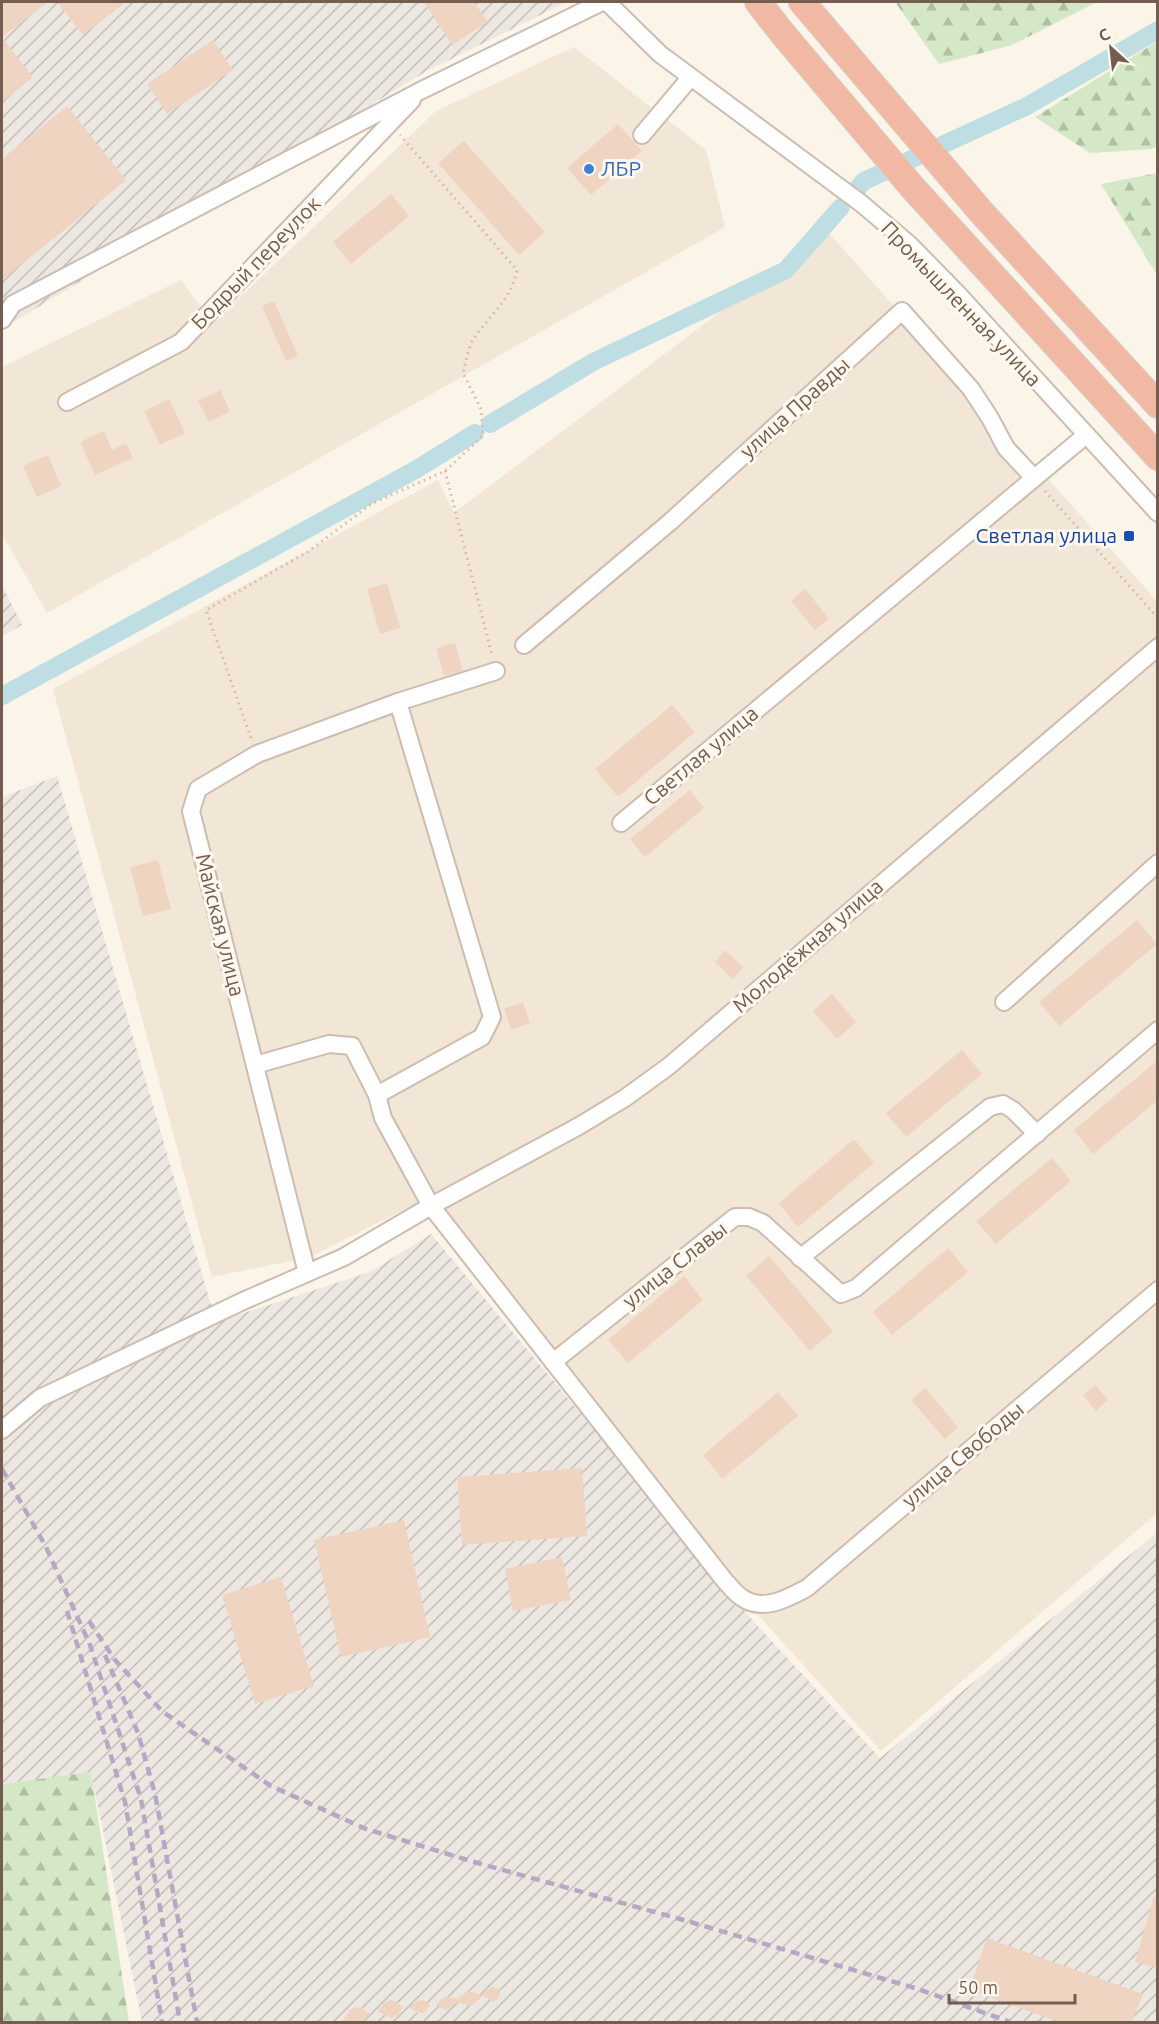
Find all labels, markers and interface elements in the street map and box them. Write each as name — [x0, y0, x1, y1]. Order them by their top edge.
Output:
north arrow — [1081, 18, 1141, 78]
text: С — [1096, 24, 1113, 45]
place label: ЛБР — [601, 156, 641, 180]
marker: ЛБР — [582, 162, 596, 176]
street label: Бодрый переулок — [186, 191, 325, 334]
street label: Промышленная улица — [877, 216, 1047, 391]
street label: улица Правды — [735, 352, 854, 463]
place label: Светлая улица — [976, 523, 1117, 547]
marker: Светлая улица — [1122, 529, 1136, 543]
street label: Светлая улица — [638, 701, 762, 810]
street label: Майская улица — [192, 851, 250, 999]
street label: Молодёжная улица — [727, 873, 887, 1017]
street label: улица Славы — [617, 1216, 731, 1312]
street label: улица Свободы — [897, 1396, 1028, 1512]
scale bar — [949, 1967, 1075, 2005]
text: 50 m — [958, 1977, 998, 1997]

